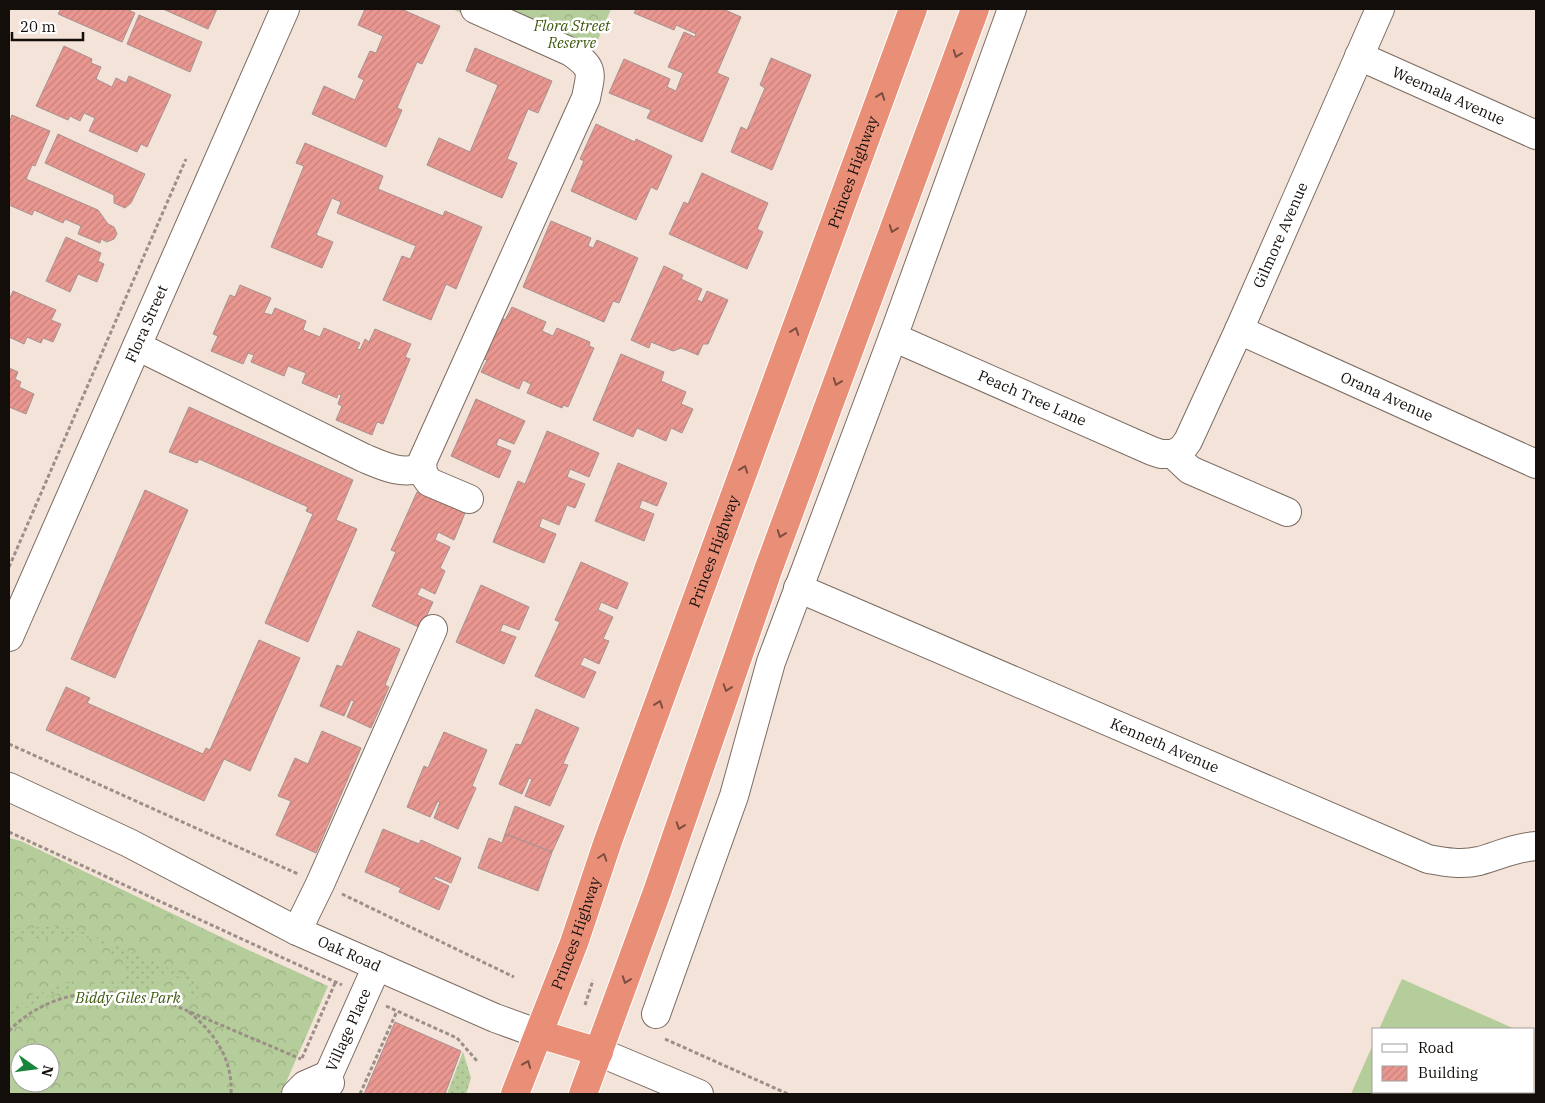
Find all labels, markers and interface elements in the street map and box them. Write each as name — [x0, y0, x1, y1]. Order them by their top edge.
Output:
scale bar — [12, 10, 84, 42]
park label: Flora Street Reserve — [533, 16, 611, 52]
text: 20 m — [20, 17, 56, 36]
one-way arrow — [953, 49, 963, 58]
street label: Weemala Avenue — [1389, 62, 1508, 129]
one-way arrow — [875, 92, 885, 101]
street label: Princes Highway — [823, 113, 882, 231]
street label: Gilmore Avenue — [1249, 179, 1312, 291]
one-way arrow — [889, 225, 899, 233]
street label: Flora Street — [121, 282, 172, 365]
one-way arrow — [789, 327, 799, 335]
street label: Peach Tree Lane — [975, 366, 1090, 430]
street label: Orana Avenue — [1338, 367, 1436, 425]
one-way arrow — [833, 377, 843, 386]
one-way arrow — [738, 465, 748, 474]
street label: Princes Highway — [684, 493, 743, 610]
one-way arrow — [777, 530, 787, 538]
one-way arrow — [723, 683, 733, 691]
one-way arrow — [653, 700, 663, 709]
street label: Kenneth Avenue — [1107, 713, 1222, 777]
one-way arrow — [675, 822, 685, 830]
one-way arrow — [598, 853, 608, 862]
street label: Princes Highway — [547, 874, 604, 992]
street label: Oak Road — [315, 931, 384, 976]
one-way arrow — [622, 975, 632, 983]
street label: Village Place — [321, 985, 375, 1074]
park label: Biddy Giles Park — [74, 988, 181, 1007]
legend — [1372, 1028, 1535, 1093]
text: Road — [1418, 1038, 1454, 1057]
north arrow — [10, 1043, 60, 1093]
one-way arrow — [521, 1060, 531, 1069]
text: Building — [1418, 1063, 1478, 1082]
text: N — [38, 1064, 58, 1079]

